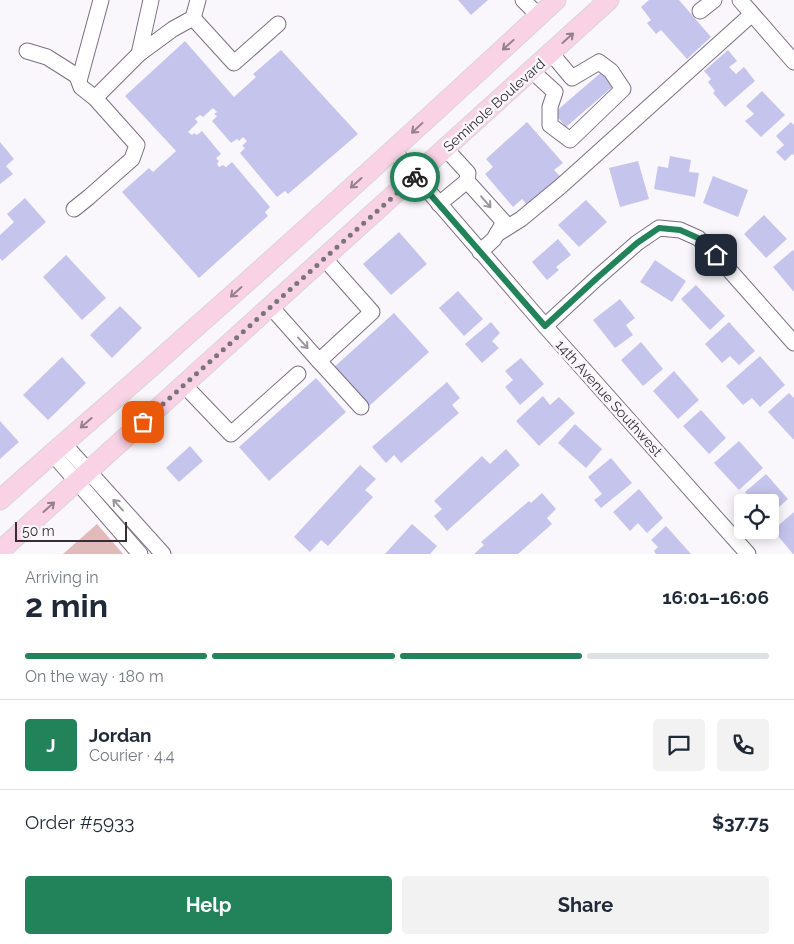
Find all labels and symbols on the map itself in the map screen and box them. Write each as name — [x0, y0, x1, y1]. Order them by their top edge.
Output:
one-way arrow — [561, 32, 574, 43]
one-way arrow — [501, 39, 514, 51]
street label: Seminole Boulevard — [440, 55, 548, 155]
one-way arrow — [411, 122, 424, 134]
courier — [390, 152, 440, 202]
one-way arrow — [350, 177, 363, 189]
one-way arrow — [480, 195, 491, 208]
pin — [695, 234, 737, 276]
one-way arrow — [229, 286, 242, 298]
one-way arrow — [298, 337, 309, 350]
street label: 14th Avenue Southwest — [553, 337, 666, 460]
pin — [122, 401, 164, 443]
one-way arrow — [79, 418, 92, 429]
one-way arrow — [112, 498, 124, 511]
one-way arrow — [43, 501, 56, 513]
scale bar — [15, 519, 128, 542]

